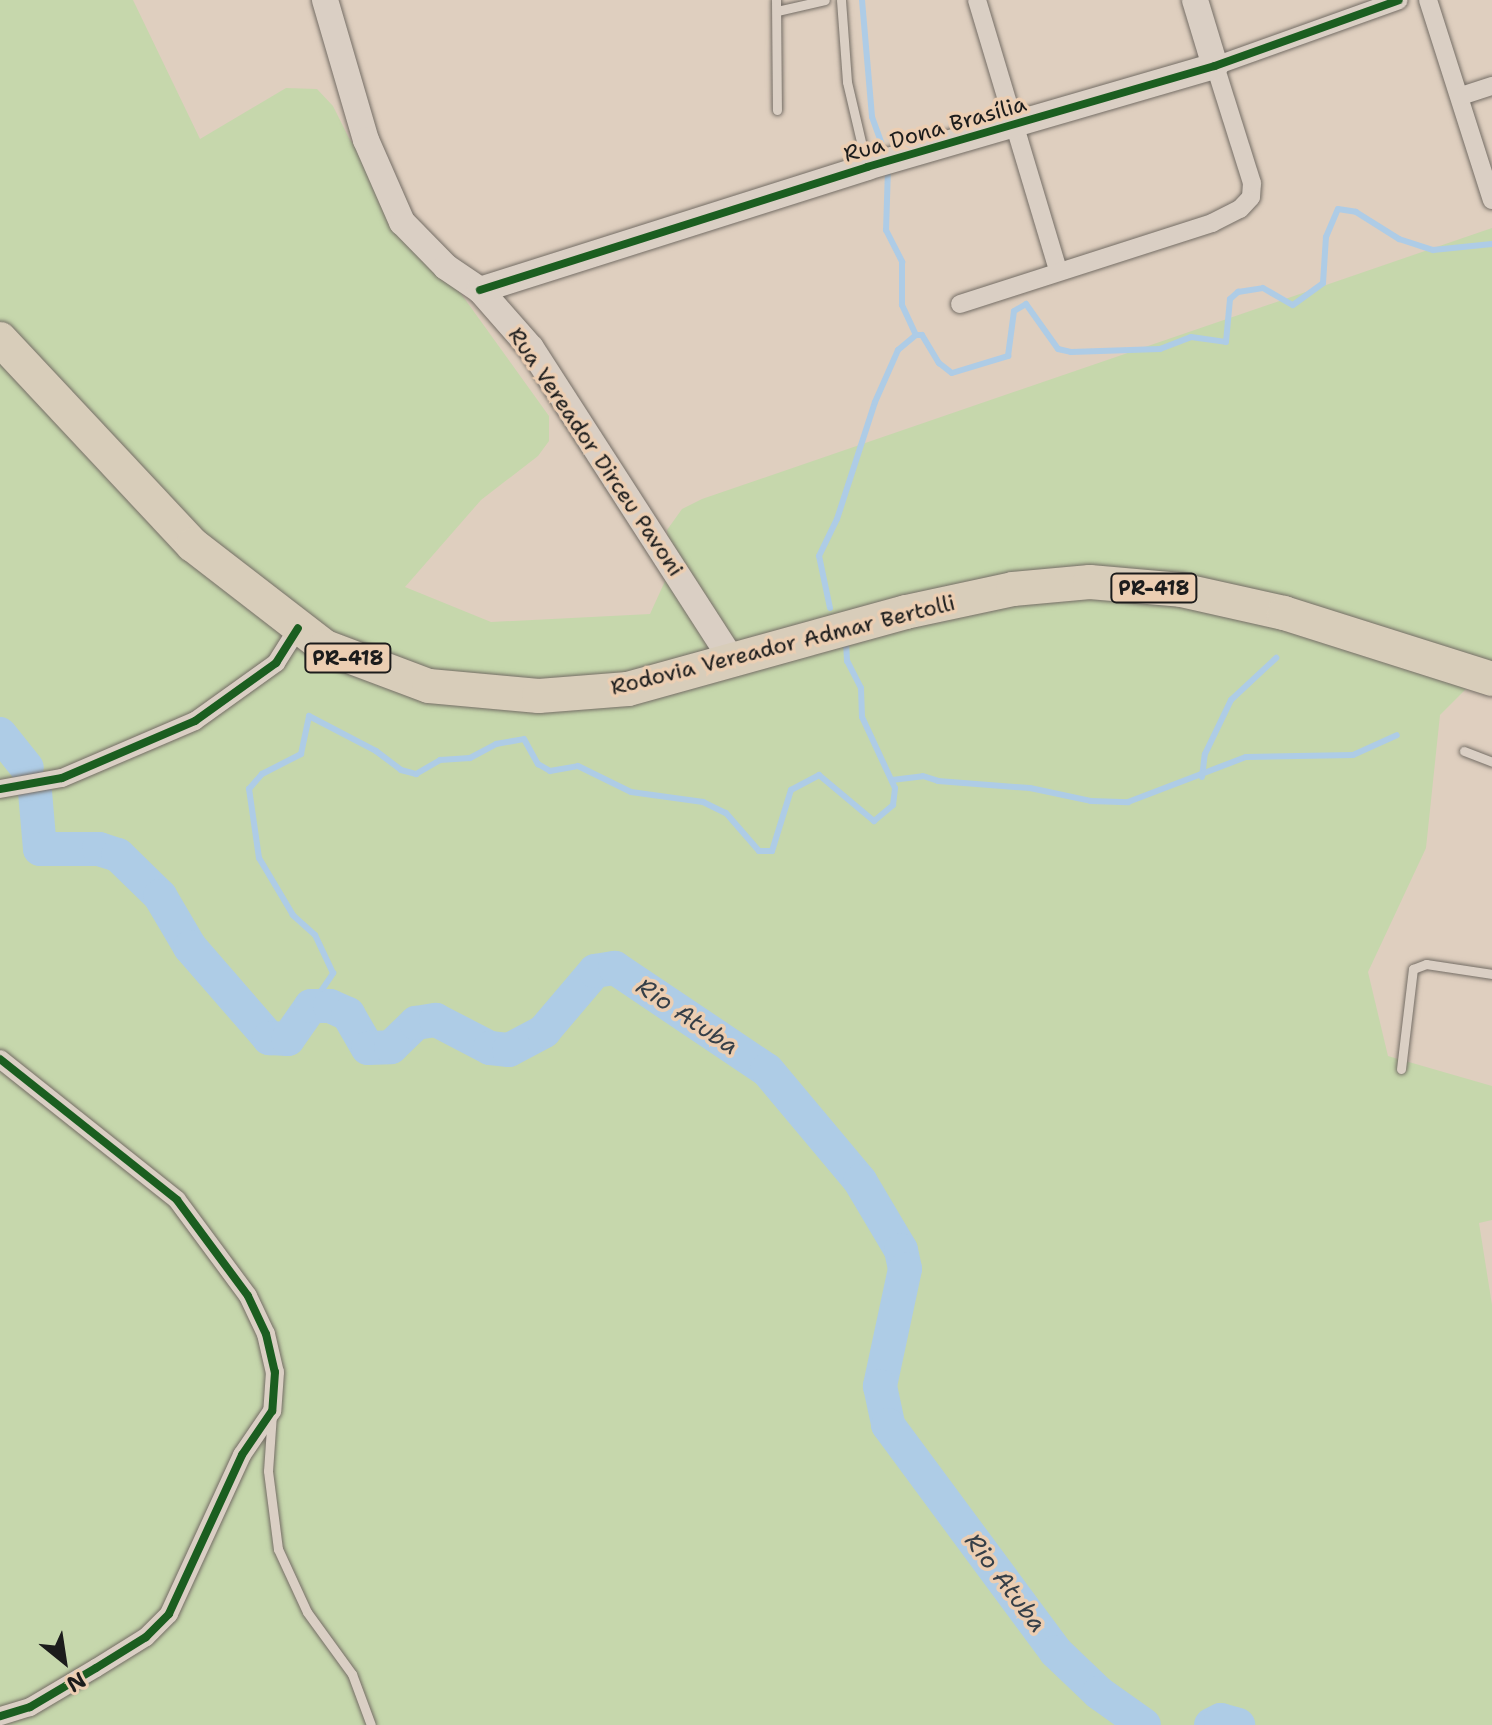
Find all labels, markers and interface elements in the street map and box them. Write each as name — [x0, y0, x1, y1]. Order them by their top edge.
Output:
street label: Rua Dona Brasília — [841, 90, 1029, 168]
street label: Rua Vereador Dirceu Pavoni — [503, 322, 689, 582]
road number: PR-418 — [1110, 572, 1198, 604]
street label: Rodovia Vereador Admar Bertolli — [608, 589, 958, 701]
road number: PR-418 — [304, 642, 392, 674]
water label: Rio Atuba — [631, 972, 743, 1062]
water label: Rio Atuba — [958, 1528, 1052, 1638]
north arrow — [24, 1621, 104, 1701]
text: N — [61, 1665, 91, 1699]

